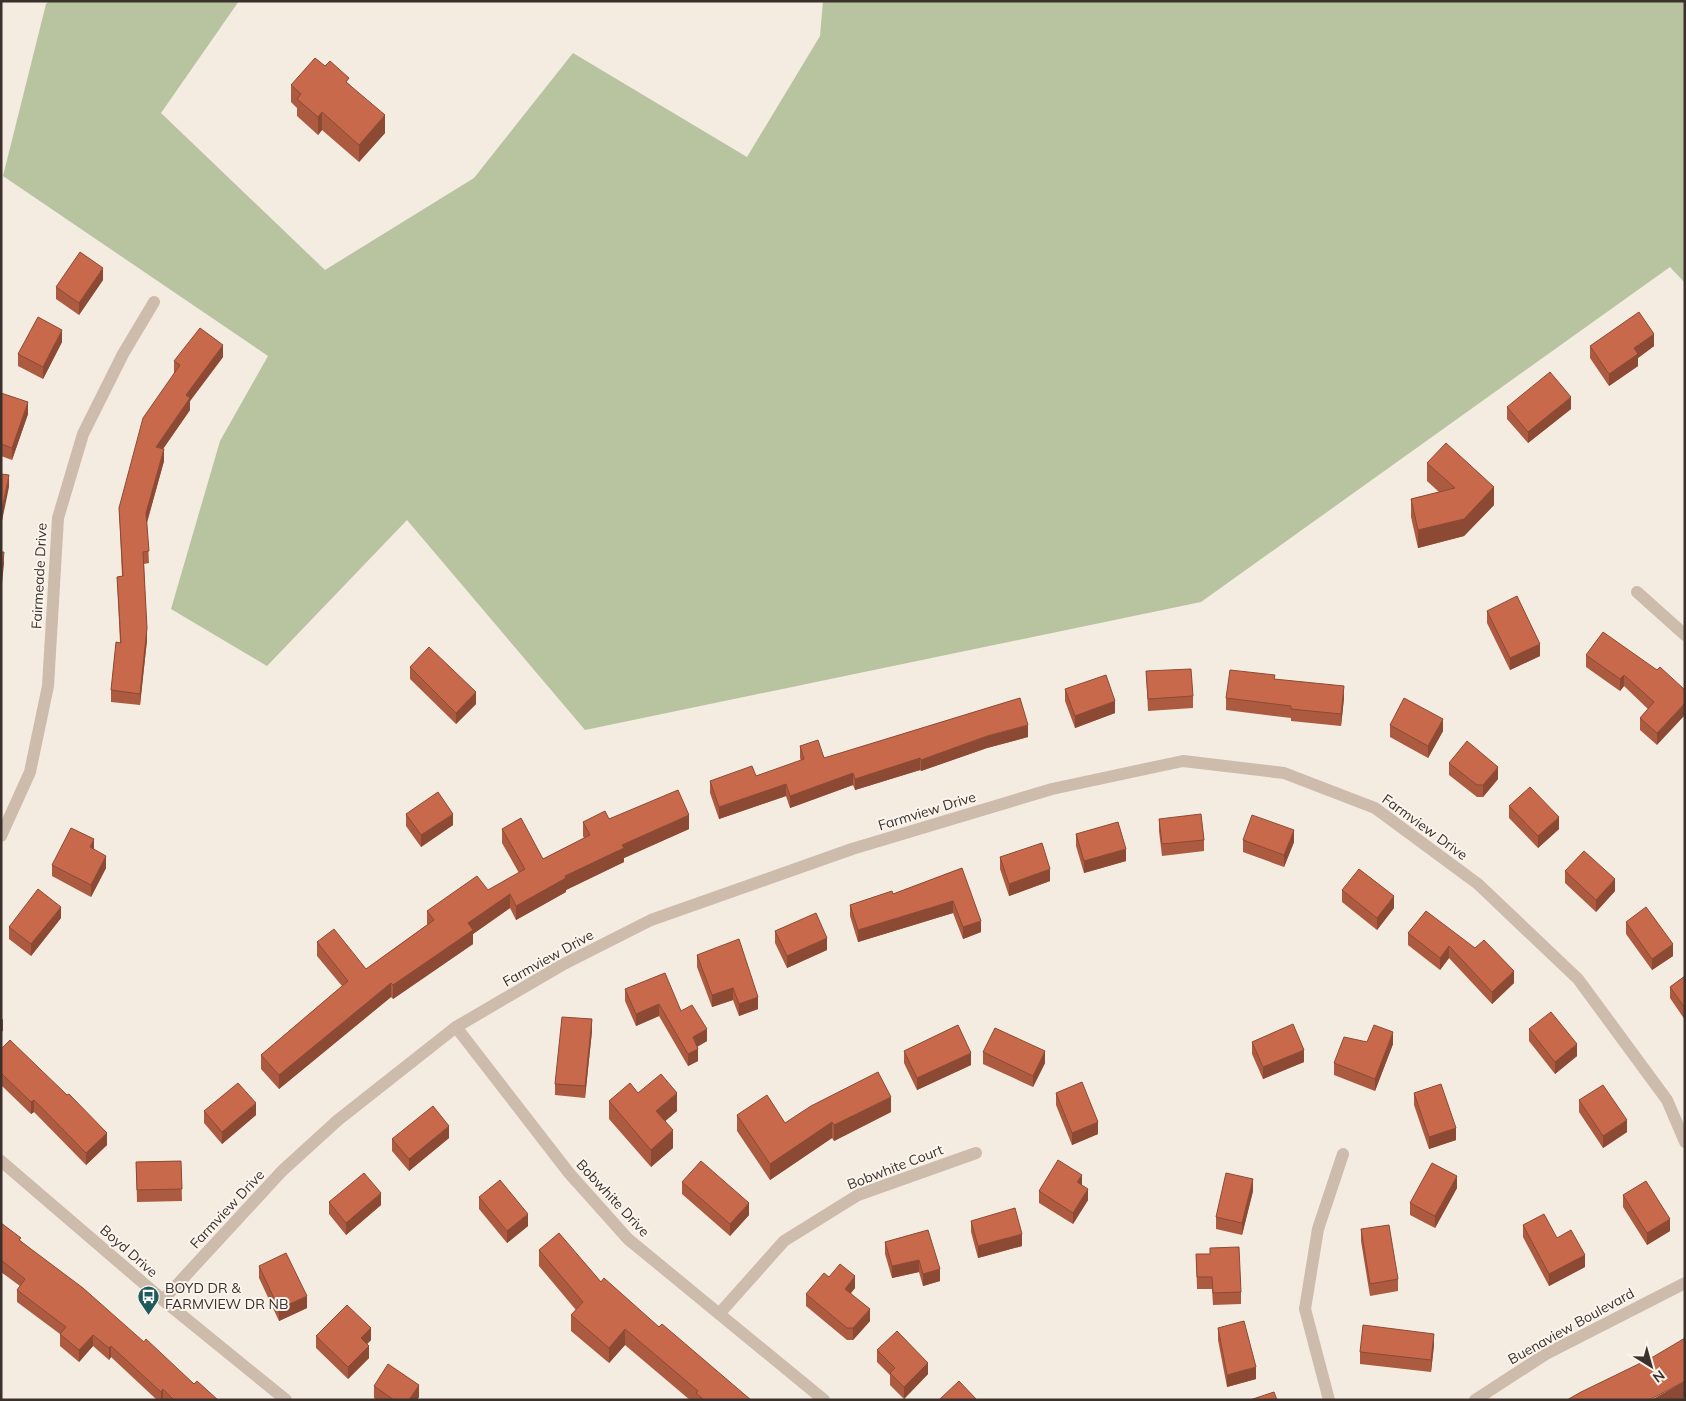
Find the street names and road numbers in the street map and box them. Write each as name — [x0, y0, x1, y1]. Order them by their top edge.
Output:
street label: Fairmeade Drive — [27, 523, 51, 629]
street label: Farmview Drive — [876, 788, 978, 834]
street label: Farmview Drive — [1379, 790, 1471, 864]
street label: Farmview Drive — [499, 926, 597, 990]
street label: Bobwhite Court — [845, 1140, 946, 1194]
street label: Bobwhite Drive — [573, 1156, 653, 1240]
street label: Farmview Drive — [186, 1166, 268, 1252]
street label: Boyd Drive — [96, 1221, 162, 1281]
street label: Buenaview Boulevard — [1505, 1284, 1637, 1368]

